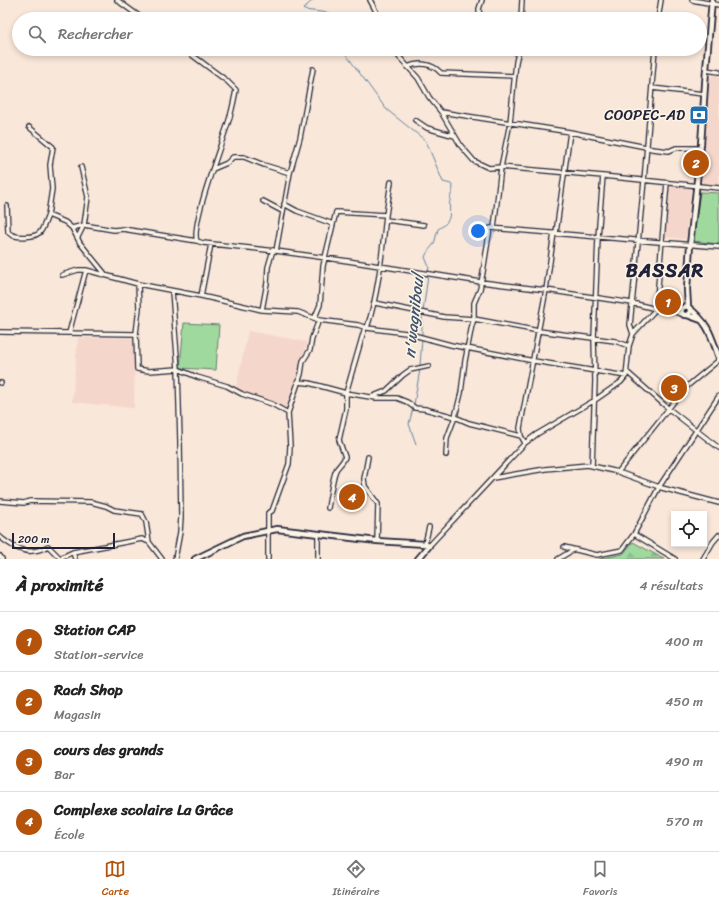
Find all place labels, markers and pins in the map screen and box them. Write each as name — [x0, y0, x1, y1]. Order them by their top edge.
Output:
place label: COOPEC-AD — [604, 102, 685, 128]
bank icon: COOPEC-AD — [688, 104, 710, 126]
pin: 2 — [683, 148, 709, 178]
pin: 1 — [655, 287, 681, 317]
pin: 3 — [661, 373, 687, 403]
pin: 4 — [339, 482, 365, 512]

